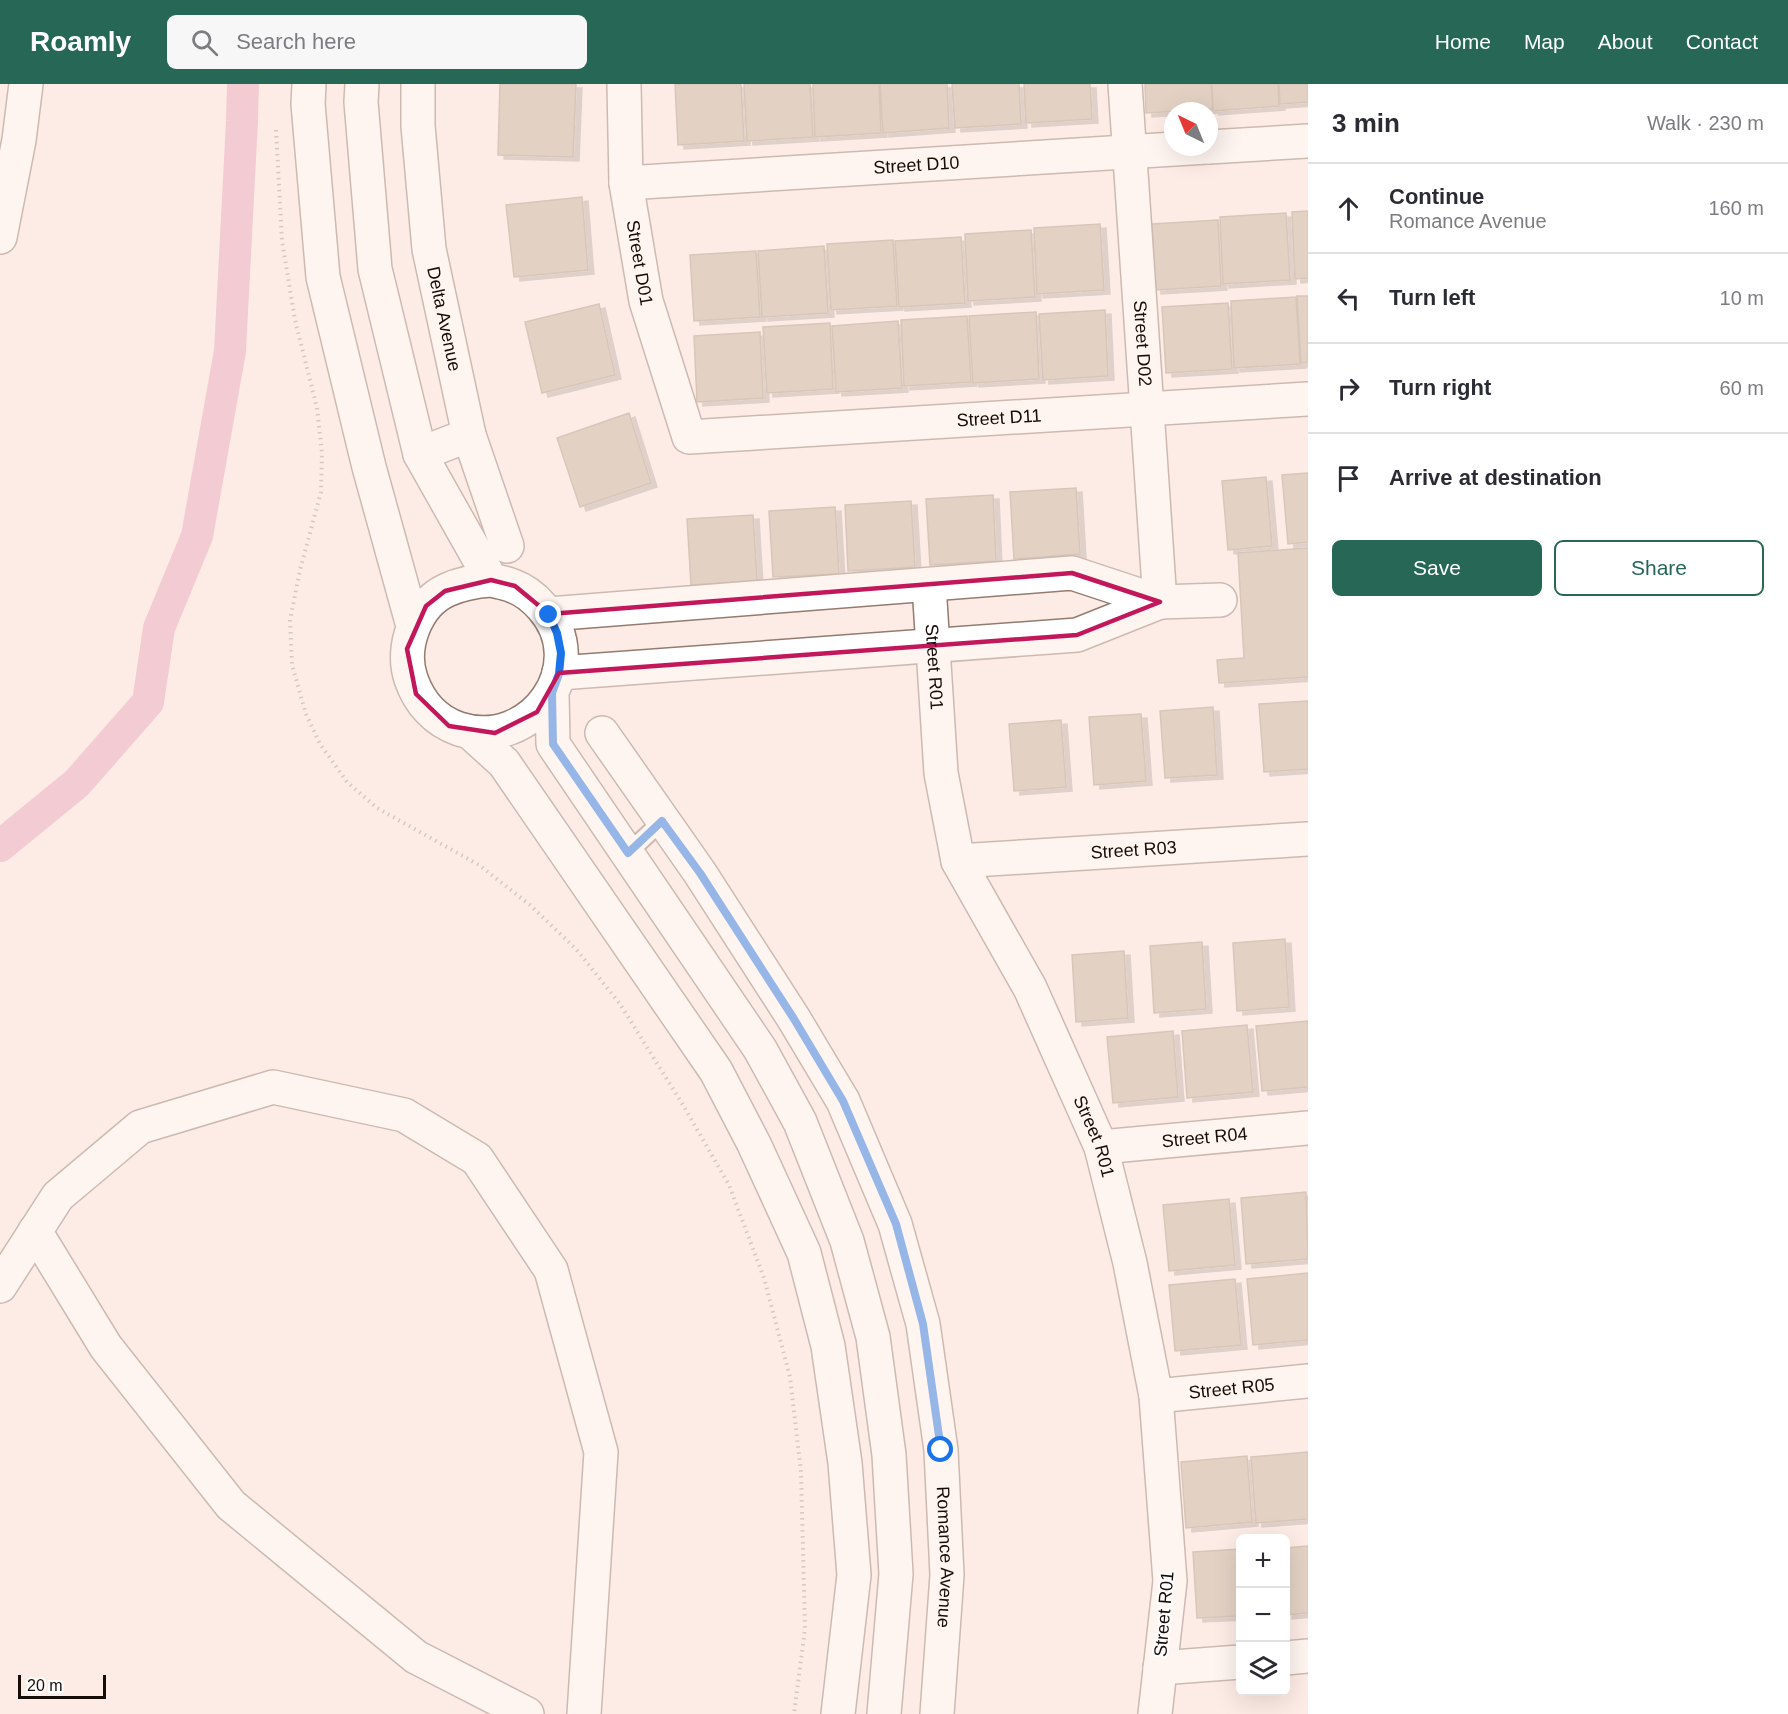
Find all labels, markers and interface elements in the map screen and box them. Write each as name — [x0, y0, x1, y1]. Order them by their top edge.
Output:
search box — [167, 15, 587, 69]
text: Roamly — [30, 26, 131, 57]
icon: search — [188, 26, 221, 59]
text: Search here — [236, 29, 356, 54]
text: Home — [1435, 30, 1491, 53]
text: Map — [1524, 30, 1565, 53]
text: About — [1598, 30, 1653, 53]
text: Contact — [1686, 30, 1758, 53]
north arrow — [1164, 102, 1218, 156]
text: 3 min — [1332, 108, 1400, 138]
text: Walk · 230 m — [1647, 112, 1764, 134]
street label: Street D10 — [873, 152, 960, 178]
text: Continue — [1389, 184, 1484, 209]
icon: ahead — [1332, 192, 1365, 225]
text: 160 m — [1708, 197, 1764, 219]
text: Romance Avenue — [1389, 210, 1547, 232]
street label: Street D01 — [622, 219, 657, 307]
street label: Delta Avenue — [423, 265, 465, 373]
icon: left — [1332, 282, 1365, 315]
text: Turn left — [1389, 285, 1475, 310]
text: 10 m — [1720, 287, 1764, 309]
street label: Street D02 — [1130, 300, 1155, 387]
icon: right — [1332, 372, 1365, 405]
text: Turn right — [1389, 375, 1491, 400]
text: 60 m — [1720, 377, 1764, 399]
street label: Street D11 — [956, 405, 1042, 431]
icon: arrive — [1332, 462, 1365, 495]
text: Arrive at destination — [1389, 465, 1602, 490]
button: Save — [1332, 540, 1542, 596]
button: Share — [1554, 540, 1764, 596]
route end — [535, 601, 561, 627]
street label: Street R01 — [922, 623, 947, 710]
street label: Street R03 — [1090, 837, 1177, 863]
street label: Street R01 — [1069, 1093, 1118, 1179]
street label: Street R04 — [1161, 1124, 1248, 1151]
street label: Street R05 — [1188, 1374, 1275, 1403]
route start — [927, 1436, 953, 1462]
street label: Romance Avenue — [933, 1486, 957, 1629]
map controls — [1236, 1534, 1290, 1696]
button: + — [1236, 1534, 1290, 1588]
street label: Street R01 — [1150, 1570, 1178, 1658]
button: − — [1236, 1588, 1290, 1642]
button: layers — [1236, 1642, 1290, 1696]
scale bar — [18, 1672, 106, 1700]
text: 20 m — [27, 1677, 63, 1694]

